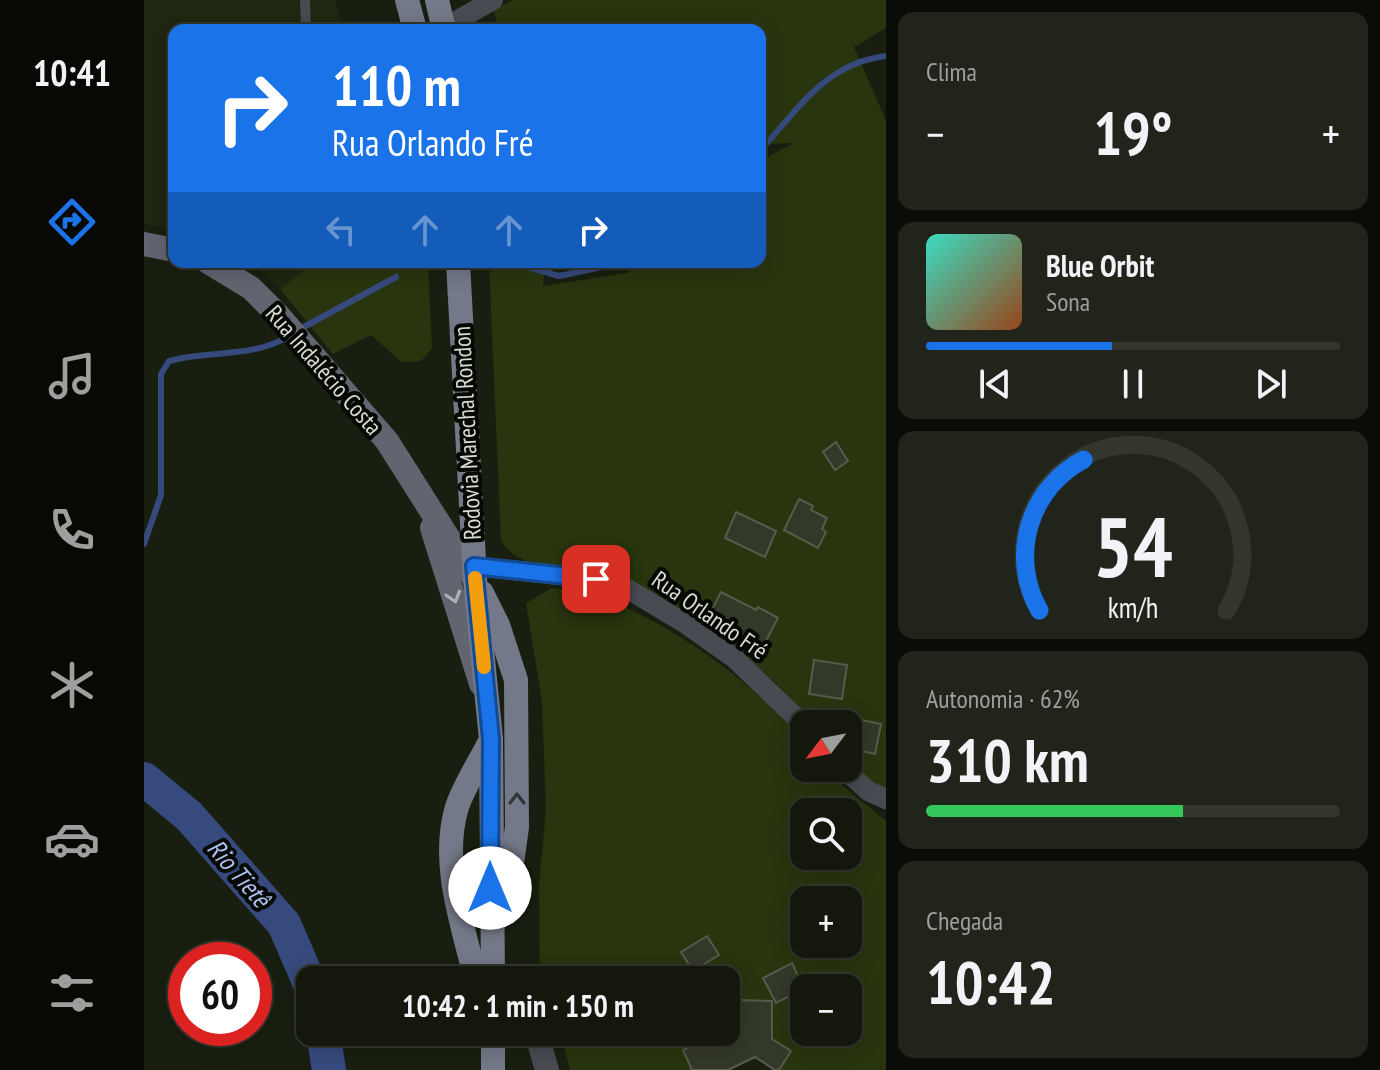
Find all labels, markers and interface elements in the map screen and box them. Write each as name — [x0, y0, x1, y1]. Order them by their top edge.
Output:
text: 10:41 — [33, 49, 111, 96]
text: 110 m — [332, 49, 461, 121]
text: Clima — [926, 55, 977, 88]
icon: right — [200, 56, 304, 160]
text: 19° — [1093, 94, 1173, 172]
text: − — [926, 105, 944, 162]
text: + — [1322, 105, 1340, 162]
text: Rua Orlando Fré — [332, 119, 534, 166]
icon: directions — [44, 194, 100, 250]
icon: left — [319, 208, 363, 252]
icon: ahead — [403, 208, 447, 252]
icon: ahead — [487, 208, 531, 252]
icon: right — [571, 208, 615, 252]
text: Blue Orbit — [1046, 246, 1154, 285]
text: Sona — [1046, 285, 1090, 318]
street label: Rua Indalécio Costa — [259, 299, 389, 441]
street label: Rodovia Marechal Rondon — [446, 325, 488, 541]
icon: music — [44, 348, 100, 404]
icon: previous — [973, 362, 1017, 406]
icon: pause — [1111, 362, 1155, 406]
icon: next — [1249, 362, 1293, 406]
text: 54 — [1093, 492, 1173, 600]
icon: phone — [44, 502, 100, 558]
pin — [562, 545, 630, 613]
icon: arrive — [574, 557, 618, 601]
street label: Rua Orlando Fré — [646, 564, 774, 666]
one-way arrow — [445, 589, 461, 603]
text: km/h — [1108, 589, 1158, 626]
icon: climate — [44, 657, 100, 713]
text: Autonomia · 62% — [926, 682, 1080, 715]
north arrow — [790, 710, 862, 782]
map controls — [790, 710, 862, 1046]
text: 310 km — [926, 721, 1089, 799]
one-way arrow — [508, 792, 526, 805]
button: search — [790, 798, 862, 870]
icon: car — [44, 811, 100, 867]
water label: Rio Tietê — [200, 832, 279, 916]
position arrow — [448, 846, 532, 930]
button: + — [790, 886, 862, 958]
text: Chegada — [926, 904, 1003, 937]
speed limit sign: 60 — [168, 942, 272, 1046]
text: 10:42 — [926, 943, 1056, 1021]
icon: filters — [44, 965, 100, 1021]
button: − — [790, 974, 862, 1046]
text: 10:42 · 1 min · 150 m — [402, 986, 634, 1025]

